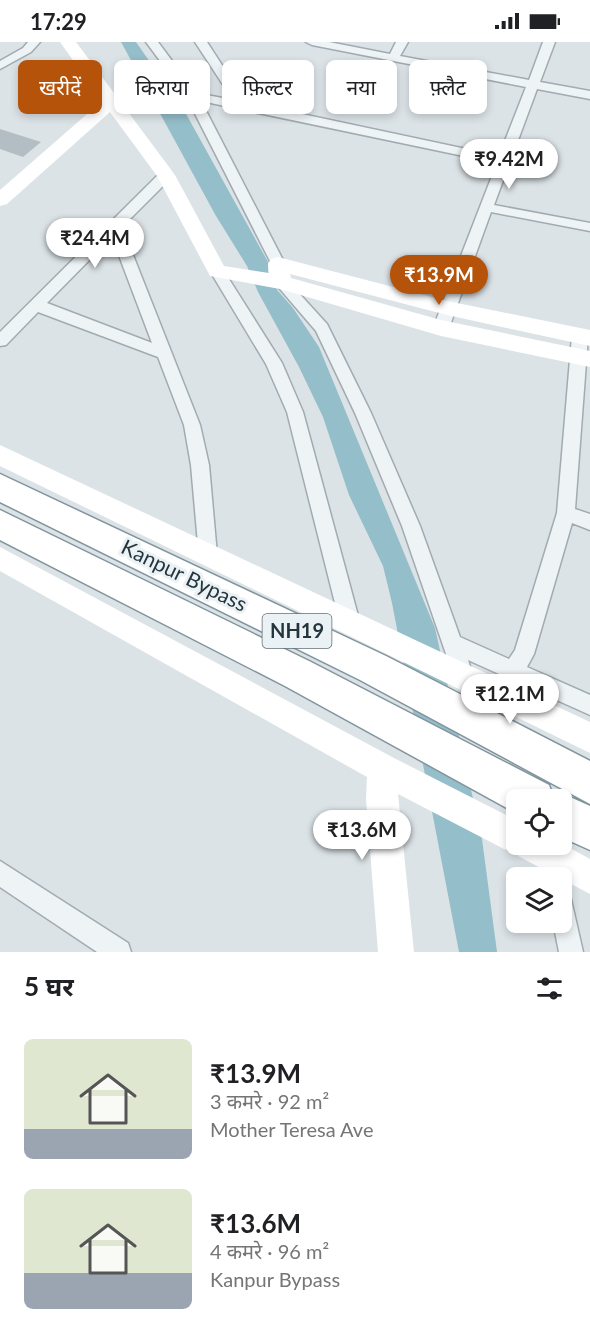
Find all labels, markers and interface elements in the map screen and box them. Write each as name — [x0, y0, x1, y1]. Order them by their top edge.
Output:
text: 17:29 — [30, 8, 87, 35]
chip: खरीदें — [18, 60, 102, 114]
chip: किराया — [114, 60, 210, 114]
chip: फ़िल्टर — [222, 60, 314, 114]
chip: नया — [326, 60, 397, 114]
chip: फ़्लैट — [409, 60, 487, 114]
pin: ₹9.42M — [460, 139, 558, 190]
text: ₹9.42M — [474, 146, 544, 170]
pin: ₹24.4M — [46, 218, 144, 269]
text: ₹24.4M — [60, 225, 130, 249]
pin: ₹13.9M — [390, 255, 488, 306]
text: ₹13.9M — [404, 262, 474, 286]
street label: Kanpur Bypass — [118, 533, 252, 616]
road number: NH19 — [262, 614, 332, 648]
pin: ₹12.1M — [461, 674, 559, 725]
text: ₹12.1M — [475, 681, 545, 705]
map controls — [506, 789, 572, 933]
button: locate — [506, 789, 572, 855]
pin: ₹13.6M — [313, 810, 411, 861]
text: ₹13.6M — [327, 817, 397, 841]
button: layers — [506, 867, 572, 933]
text: 5 घर — [24, 970, 74, 1002]
icon: filters — [533, 972, 566, 1005]
text: ₹13.9M — [210, 1057, 301, 1089]
icon: home — [72, 1063, 144, 1135]
text: 3 कमरे · 92 m² — [210, 1089, 329, 1113]
text: Mother Teresa Ave — [210, 1117, 373, 1141]
text: ₹13.6M — [210, 1207, 301, 1239]
icon: home — [72, 1213, 144, 1285]
text: 4 कमरे · 96 m² — [210, 1239, 329, 1263]
text: Kanpur Bypass — [210, 1267, 340, 1291]

